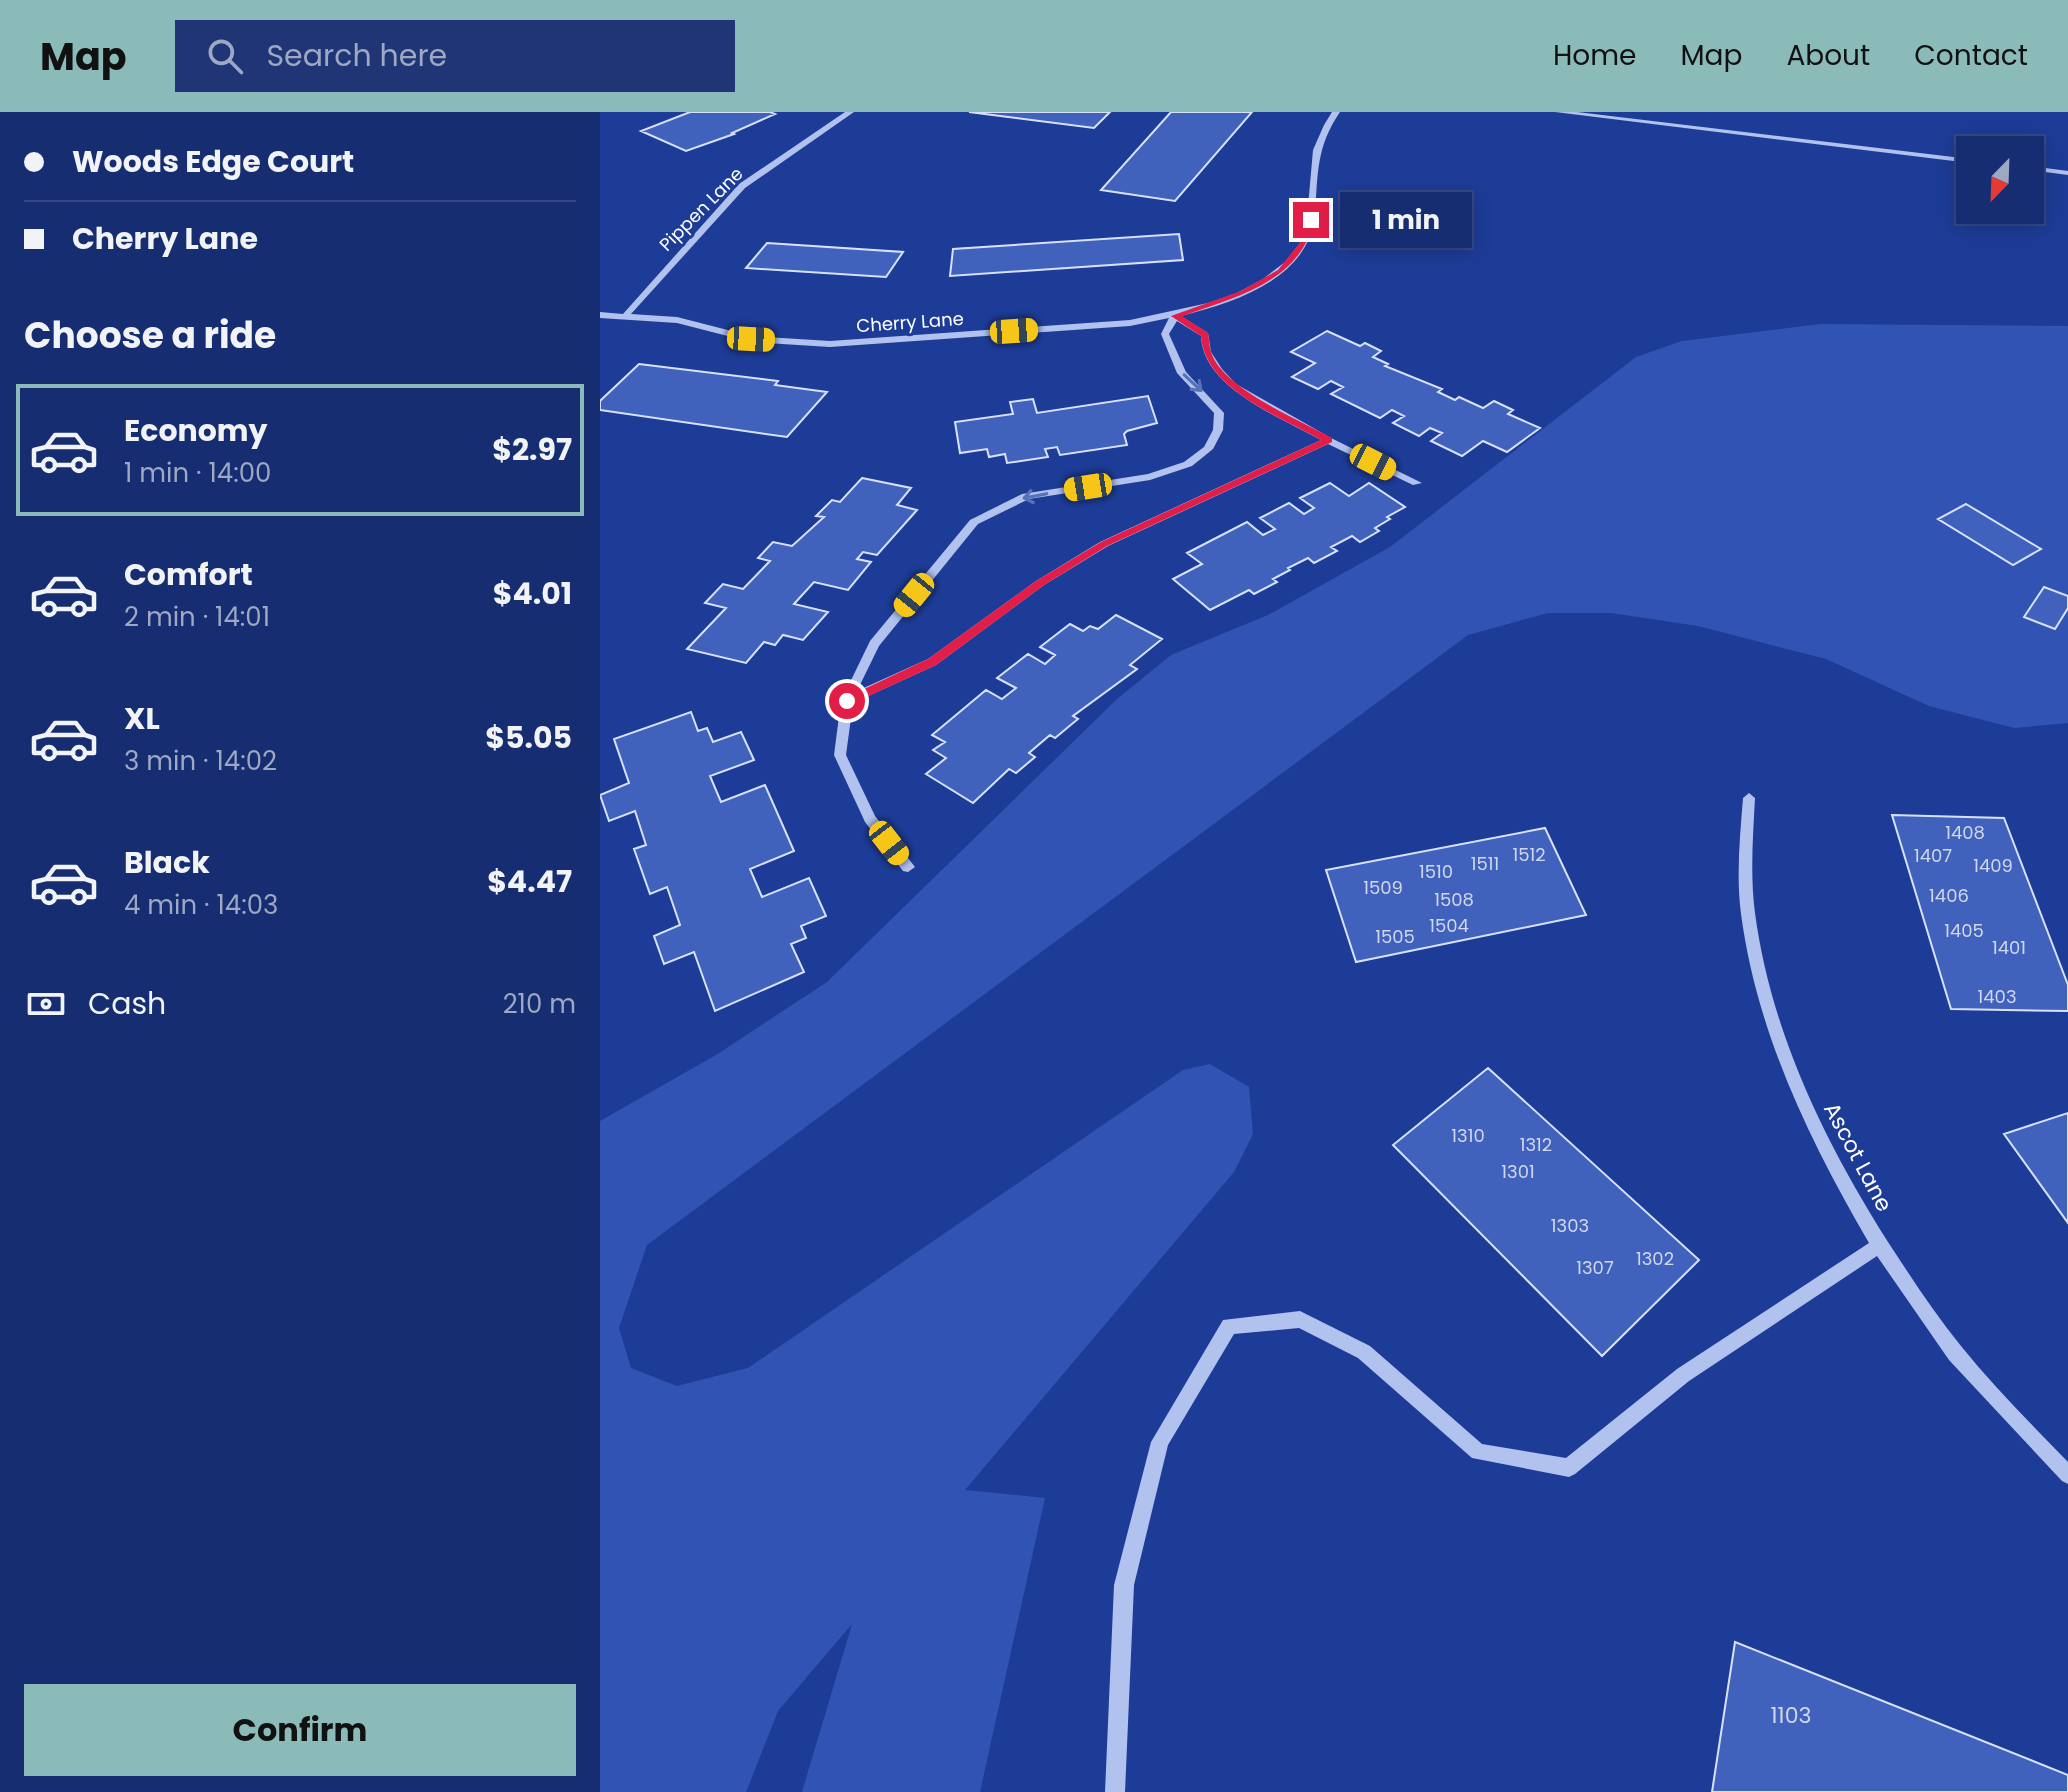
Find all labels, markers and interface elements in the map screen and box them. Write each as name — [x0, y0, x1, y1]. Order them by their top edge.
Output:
search box — [175, 20, 735, 92]
text: Map — [40, 30, 127, 83]
icon: search — [203, 34, 247, 78]
text: Search here — [267, 34, 447, 77]
text: Home — [1553, 36, 1636, 75]
text: Map — [1680, 36, 1742, 75]
text: About — [1786, 36, 1870, 75]
text: Contact — [1914, 36, 2028, 75]
north arrow — [1956, 136, 2044, 224]
map controls — [1956, 136, 2044, 224]
text: Woods Edge Court — [72, 140, 354, 183]
street label: Pippen Lane — [654, 162, 748, 256]
callout: 1 min — [1339, 192, 1471, 248]
route end — [1293, 202, 1329, 238]
text: 1 min — [1372, 202, 1440, 238]
text: Cherry Lane — [72, 217, 258, 260]
street label: Cherry Lane — [855, 306, 965, 338]
text: Choose a ride — [24, 310, 276, 361]
car — [989, 317, 1039, 345]
car — [726, 326, 776, 352]
one-way arrow — [1182, 373, 1202, 392]
text: Economy — [124, 409, 268, 452]
icon: car — [28, 414, 100, 486]
text: $2.97 — [492, 428, 572, 471]
car — [1346, 440, 1400, 484]
text: 1 min · 14:00 — [124, 455, 271, 491]
car — [1062, 471, 1114, 503]
one-way arrow — [1023, 489, 1048, 504]
text: Comfort — [124, 553, 253, 596]
icon: car — [28, 558, 100, 630]
car — [890, 569, 938, 621]
text: $4.01 — [493, 572, 572, 615]
text: 2 min · 14:01 — [124, 599, 270, 635]
route start — [829, 683, 865, 719]
text: XL — [124, 697, 160, 740]
icon: car — [28, 702, 100, 774]
text: $5.05 — [485, 716, 572, 759]
text: 3 min · 14:02 — [124, 743, 277, 779]
car — [865, 817, 913, 869]
house number: 1408 — [1945, 820, 1985, 845]
text: Black — [124, 841, 210, 884]
house number: 1512 — [1512, 842, 1546, 867]
house number: 1407 — [1914, 843, 1952, 868]
icon: car — [28, 846, 100, 918]
house number: 1511 — [1471, 851, 1499, 876]
house number: 1409 — [1973, 853, 2013, 878]
house number: 1510 — [1419, 859, 1453, 884]
text: $4.47 — [487, 860, 572, 903]
house number: 1509 — [1363, 875, 1403, 900]
house number: 1406 — [1929, 883, 1969, 908]
text: 4 min · 14:03 — [124, 887, 278, 923]
house number: 1508 — [1434, 887, 1474, 912]
house number: 1504 — [1429, 913, 1469, 938]
house number: 1405 — [1944, 918, 1984, 943]
house number: 1505 — [1375, 924, 1415, 949]
house number: 1401 — [1992, 935, 2026, 960]
icon: cash — [24, 982, 68, 1026]
text: Cash — [88, 982, 166, 1025]
house number: 1403 — [1978, 984, 2017, 1009]
text: 210 m — [503, 986, 576, 1022]
street label: Ascot Lane — [1816, 1097, 1900, 1217]
house number: 1310 — [1451, 1123, 1485, 1148]
house number: 1312 — [1520, 1132, 1552, 1157]
house number: 1301 — [1501, 1159, 1535, 1184]
house number: 1303 — [1551, 1213, 1589, 1238]
house number: 1302 — [1636, 1246, 1674, 1271]
house number: 1307 — [1576, 1255, 1614, 1280]
button: Confirm — [24, 1684, 576, 1776]
house number: 1103 — [1771, 1700, 1811, 1731]

